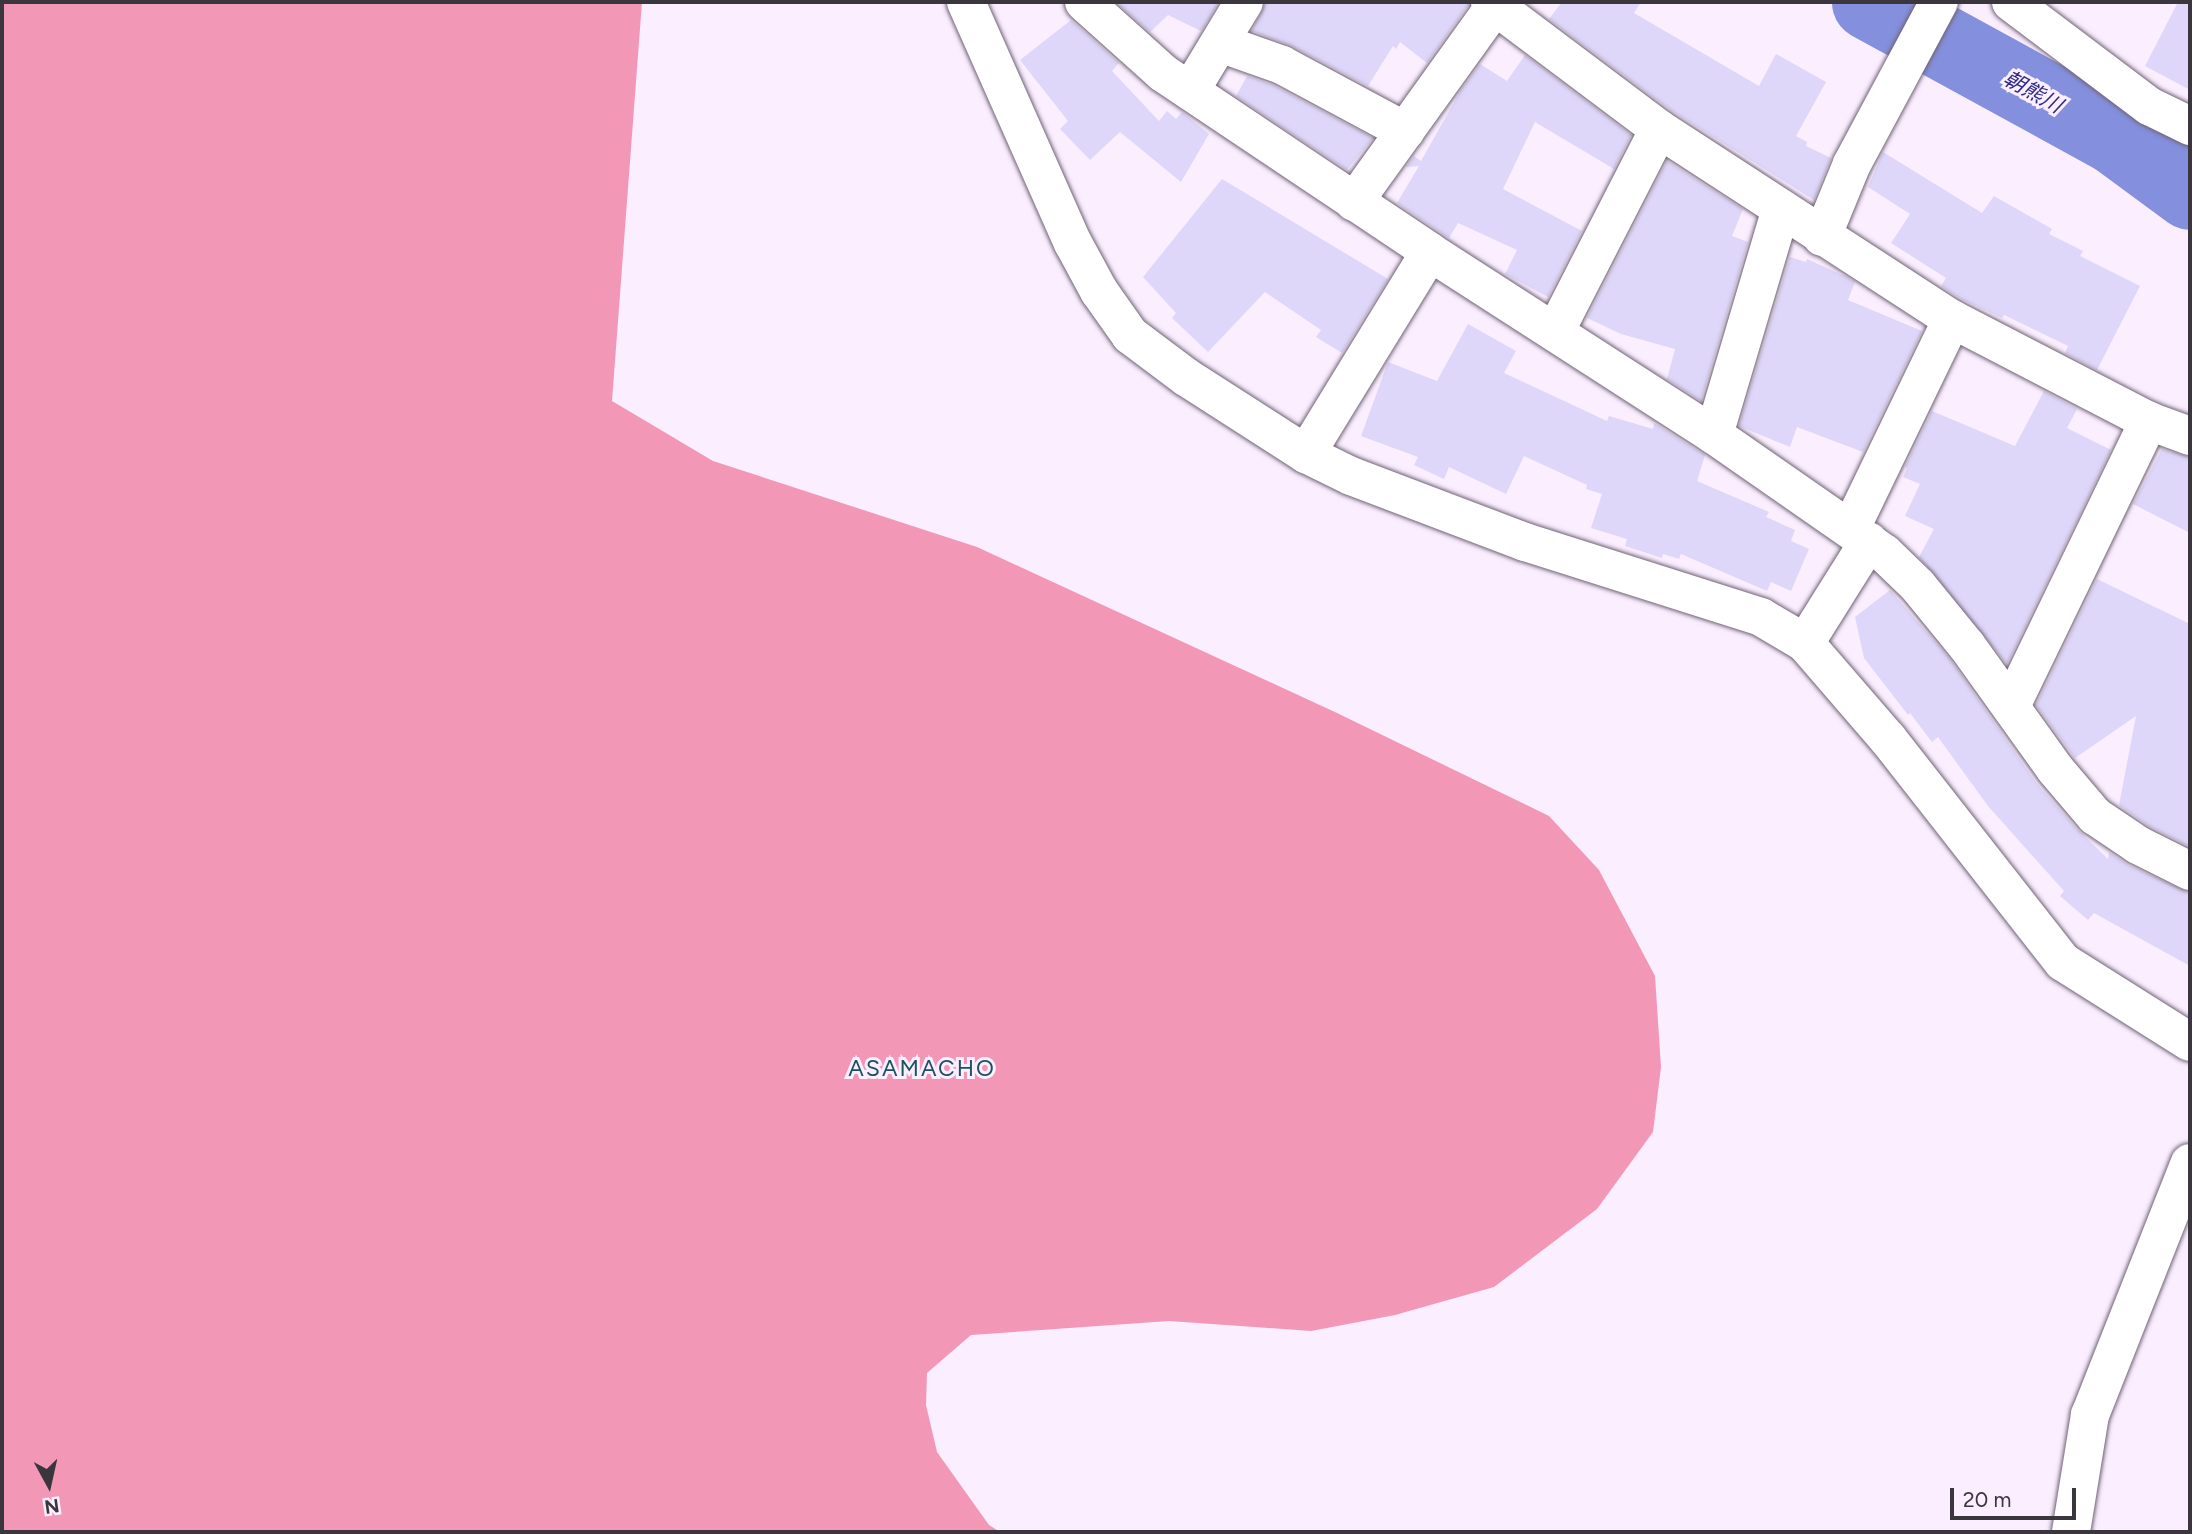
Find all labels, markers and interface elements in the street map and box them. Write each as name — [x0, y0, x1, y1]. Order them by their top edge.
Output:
water label: 朝熊川 — [1999, 66, 2067, 118]
district label: ASAMACHO — [849, 1054, 995, 1082]
north arrow — [14, 1450, 84, 1520]
scale bar — [1954, 1474, 2080, 1518]
text: 20 m — [1963, 1487, 2011, 1512]
text: N — [43, 1494, 61, 1519]

